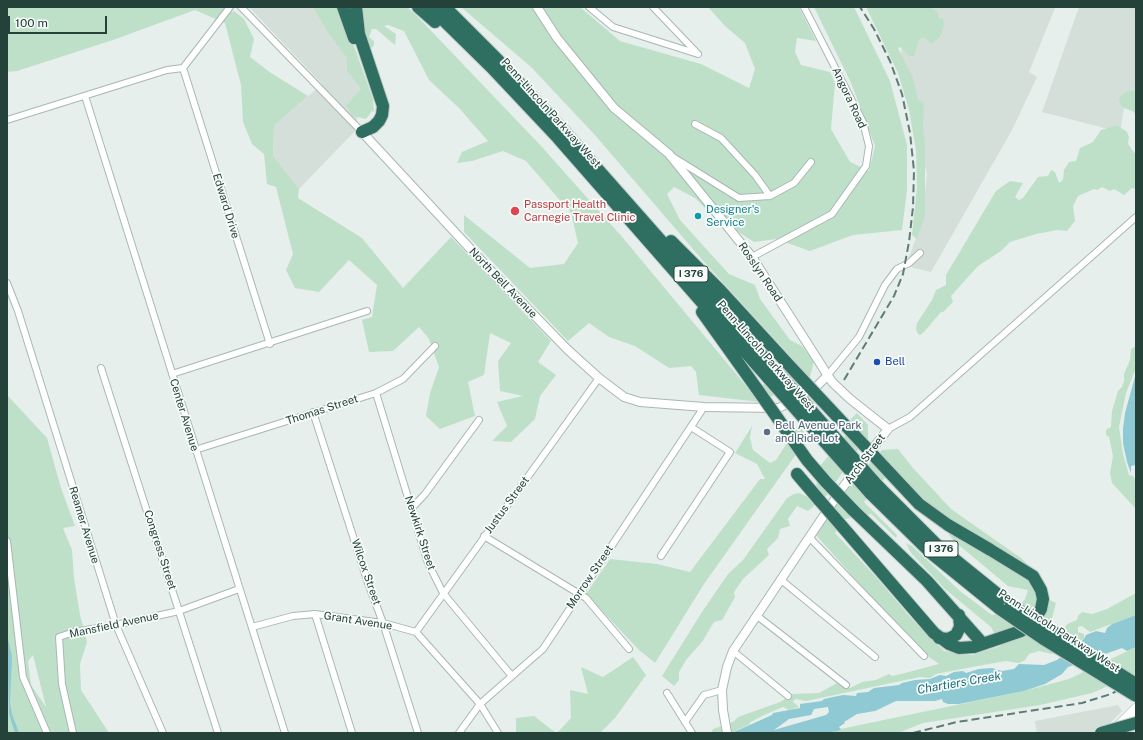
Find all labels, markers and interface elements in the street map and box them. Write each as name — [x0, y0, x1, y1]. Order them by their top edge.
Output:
scale bar — [10, 8, 109, 34]
text: 100 m — [15, 16, 48, 30]
street label: Penn-Lincoln Parkway West — [498, 56, 604, 170]
street label: Angora Road — [829, 65, 869, 131]
street label: Edward Drive — [210, 172, 242, 240]
place label: Passport Health Carnegie Travel Clinic — [524, 198, 635, 224]
place label: Designer's Service — [706, 203, 759, 229]
marker: Passport Health Carnegie Travel Clinic — [509, 205, 521, 217]
marker: Designer's Service — [693, 211, 703, 221]
street label: Rosslyn Road — [735, 240, 785, 304]
street label: North Bell Avenue — [466, 245, 540, 321]
road number: I 376 — [674, 266, 708, 282]
street label: Penn-Lincoln Parkway West — [714, 298, 818, 414]
place label: Bell — [885, 355, 905, 369]
marker: Bell — [872, 357, 882, 367]
street label: Center Avenue — [167, 377, 201, 453]
street label: Thomas Street — [284, 392, 360, 428]
place label: Bell Avenue Park and Ride Lot — [775, 419, 862, 445]
marker: Bell Avenue Park and Ride Lot — [762, 427, 772, 437]
street label: Arch Street — [842, 431, 888, 487]
street label: Justus Street — [482, 474, 532, 536]
street label: Reamer Avenue — [66, 485, 102, 565]
street label: Newkirk Street — [402, 494, 438, 572]
street label: Congress Street — [141, 508, 179, 592]
street label: Wilcox Street — [349, 537, 383, 607]
road number: I 376 — [924, 541, 958, 557]
street label: Morrow Street — [564, 543, 616, 611]
street label: Penn-Lincoln Parkway West — [996, 587, 1122, 675]
street label: Mansfield Avenue — [68, 609, 160, 641]
street label: Grant Avenue — [323, 609, 393, 633]
water label: Chartiers Creek — [916, 669, 1002, 697]

